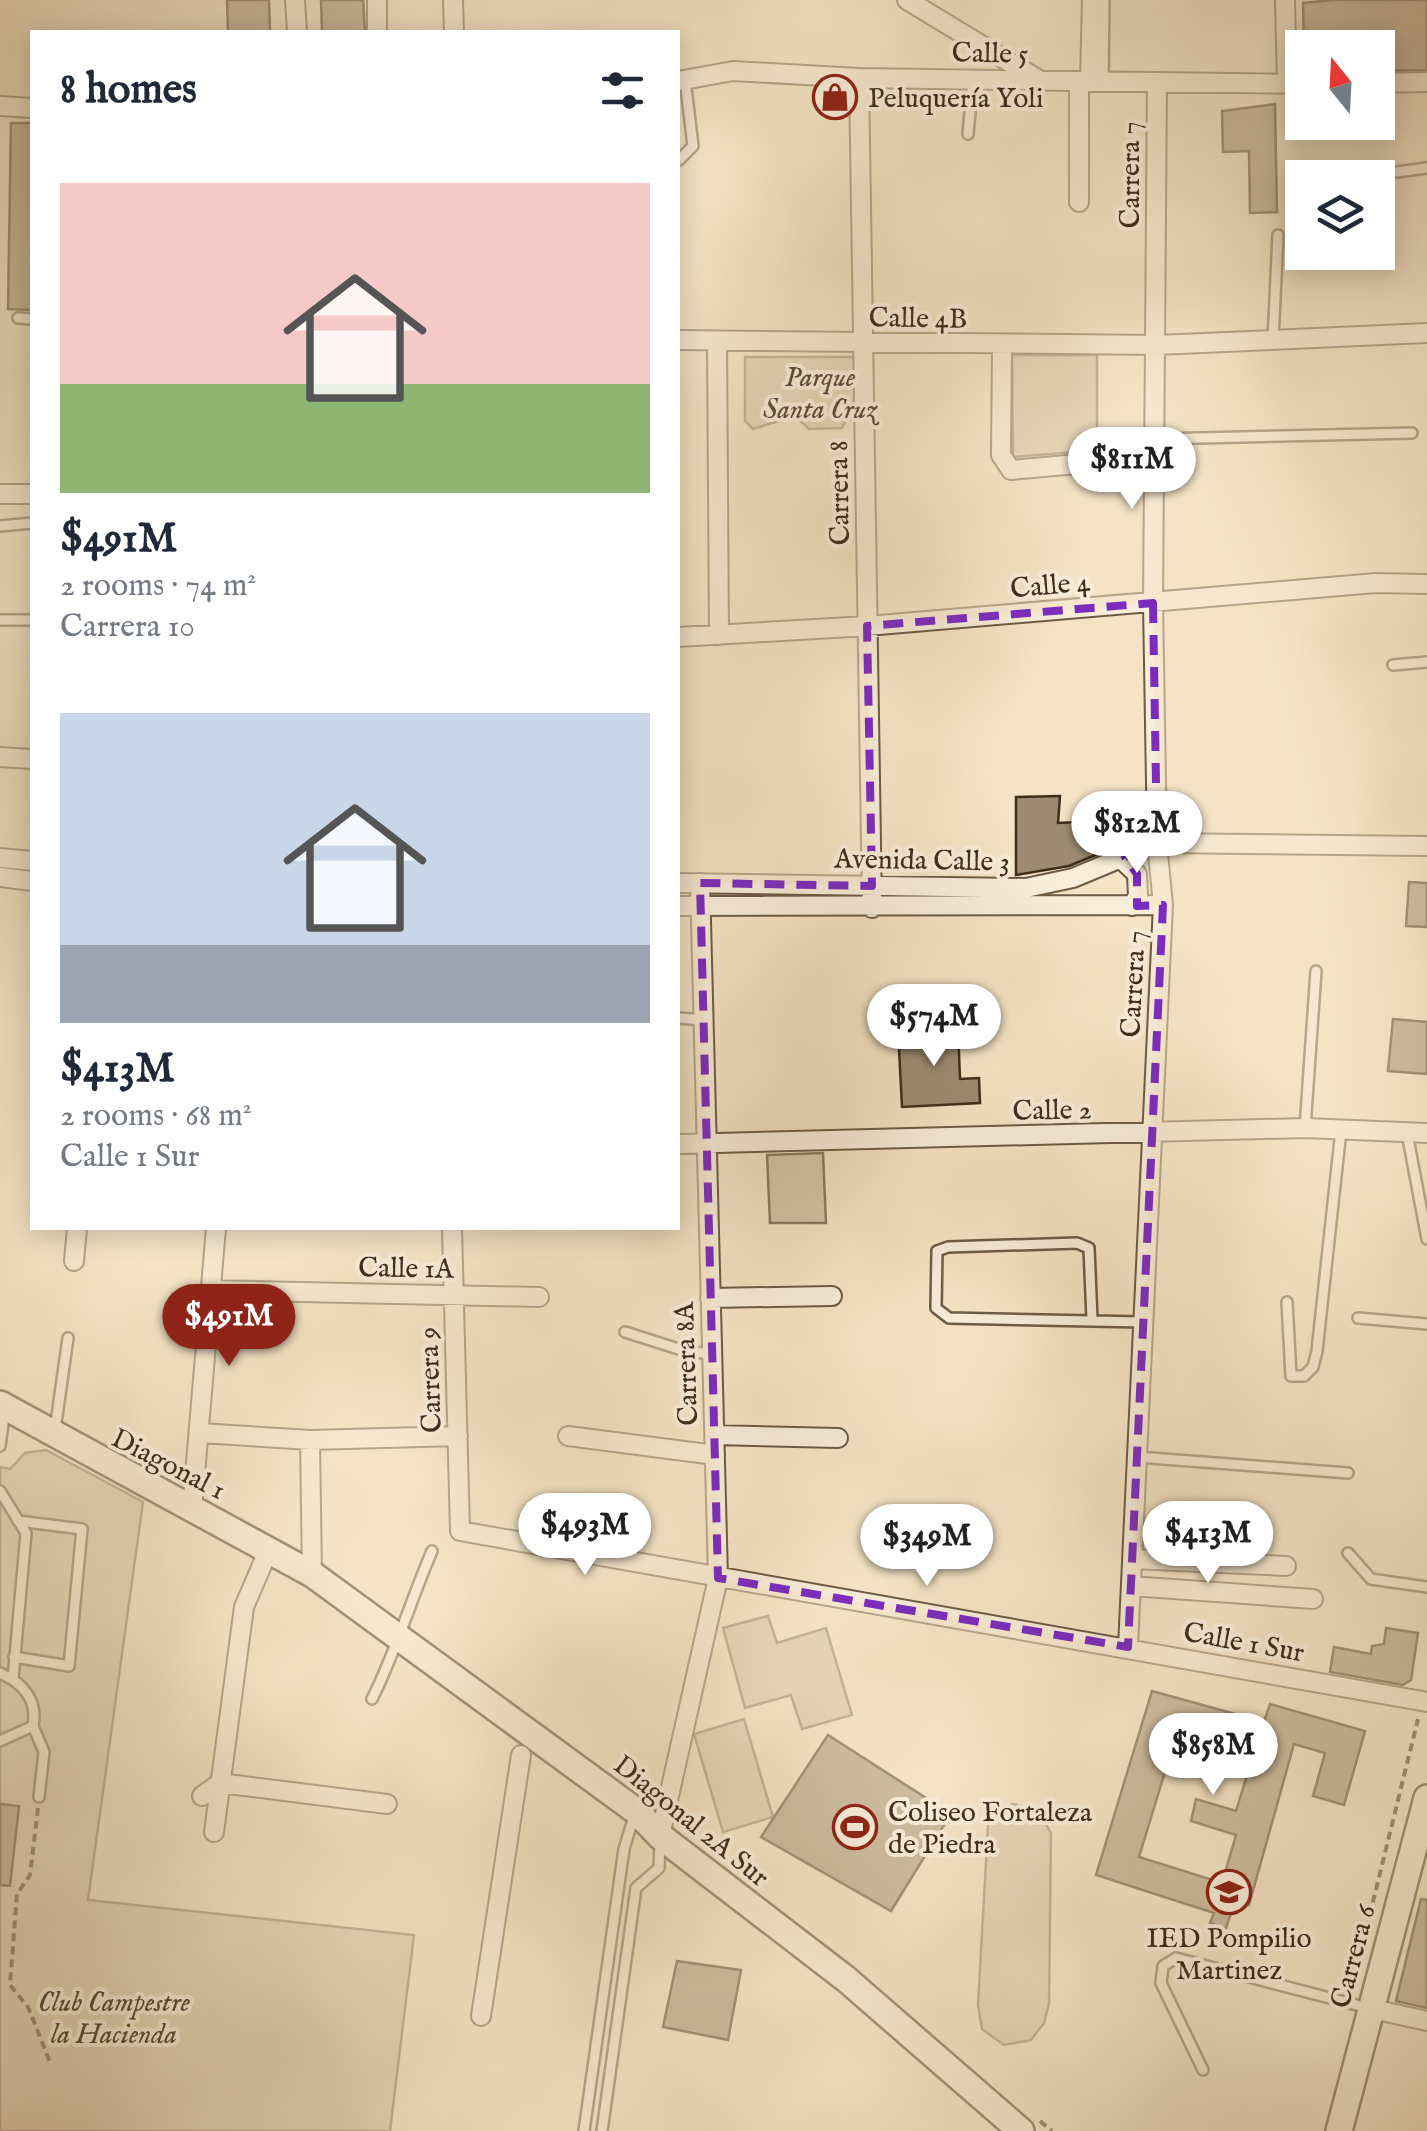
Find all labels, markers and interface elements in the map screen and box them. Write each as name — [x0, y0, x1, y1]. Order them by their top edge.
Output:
north arrow — [1285, 30, 1395, 140]
map controls — [1285, 30, 1395, 270]
street label: Calle 5 — [951, 36, 1028, 73]
icon: filters — [595, 63, 650, 118]
text: 8 homes — [60, 64, 197, 117]
shop icon: Peluquería Yoli — [812, 74, 858, 120]
place label: Peluquería Yoli — [868, 82, 1043, 117]
street label: Carrera 7 — [1114, 121, 1149, 229]
button: layers — [1285, 160, 1395, 270]
icon: home — [265, 248, 445, 428]
street label: Calle 4B — [868, 301, 968, 338]
park label: Parque Santa Cruz — [763, 361, 880, 428]
pin: $811M — [1062, 427, 1202, 512]
text: $811M — [1090, 439, 1174, 480]
street label: Carrera 8 — [822, 440, 859, 546]
text: $491M — [60, 513, 177, 566]
text: 2 rooms · 74 m² — [60, 566, 256, 607]
street label: Calle 4 — [1009, 566, 1092, 607]
text: Carrera 10 — [60, 607, 195, 648]
icon: home — [265, 778, 445, 958]
pin: $812M — [1067, 791, 1207, 876]
text: $812M — [1093, 803, 1181, 844]
street label: Avenida Calle 3 — [833, 842, 1010, 881]
street label: Carrera 7 — [1114, 930, 1155, 1039]
pin: $574M — [864, 984, 1004, 1069]
text: $574M — [889, 996, 979, 1037]
text: $413M — [60, 1043, 175, 1096]
street label: Calle 2 — [1012, 1093, 1092, 1130]
text: 2 rooms · 68 m² — [60, 1096, 252, 1137]
text: Calle 1 Sur — [60, 1137, 199, 1178]
street label: Calle 1A — [358, 1251, 455, 1288]
pin: $491M — [159, 1284, 299, 1369]
text: $491M — [184, 1296, 274, 1337]
street label: Carrera 8A — [668, 1300, 707, 1426]
street label: Carrera 9 — [412, 1326, 451, 1434]
street label: Diagonal 1 — [105, 1422, 231, 1509]
pin: $493M — [515, 1493, 655, 1578]
pin: $413M — [1138, 1501, 1278, 1586]
pin: $349M — [857, 1504, 997, 1589]
text: $493M — [540, 1505, 630, 1546]
text: $413M — [1164, 1513, 1252, 1554]
text: $349M — [882, 1516, 972, 1557]
street label: Calle 1 Sur — [1180, 1616, 1307, 1671]
pin: $858M — [1143, 1713, 1283, 1798]
text: $858M — [1171, 1725, 1255, 1766]
street label: Diagonal 2A Sur — [605, 1748, 775, 1895]
place label: Coliseo Fortaleza de Piedra — [888, 1796, 1093, 1863]
sports icon: Coliseo Fortaleza de Piedra — [832, 1804, 878, 1850]
school or university icon: IED Pompilio Martinez — [1206, 1869, 1252, 1915]
street label: Carrera 6 — [1324, 1900, 1385, 2012]
place label: IED Pompilio Martinez — [1146, 1922, 1312, 1989]
park label: Club Campestre la Hacienda — [38, 1986, 191, 2053]

